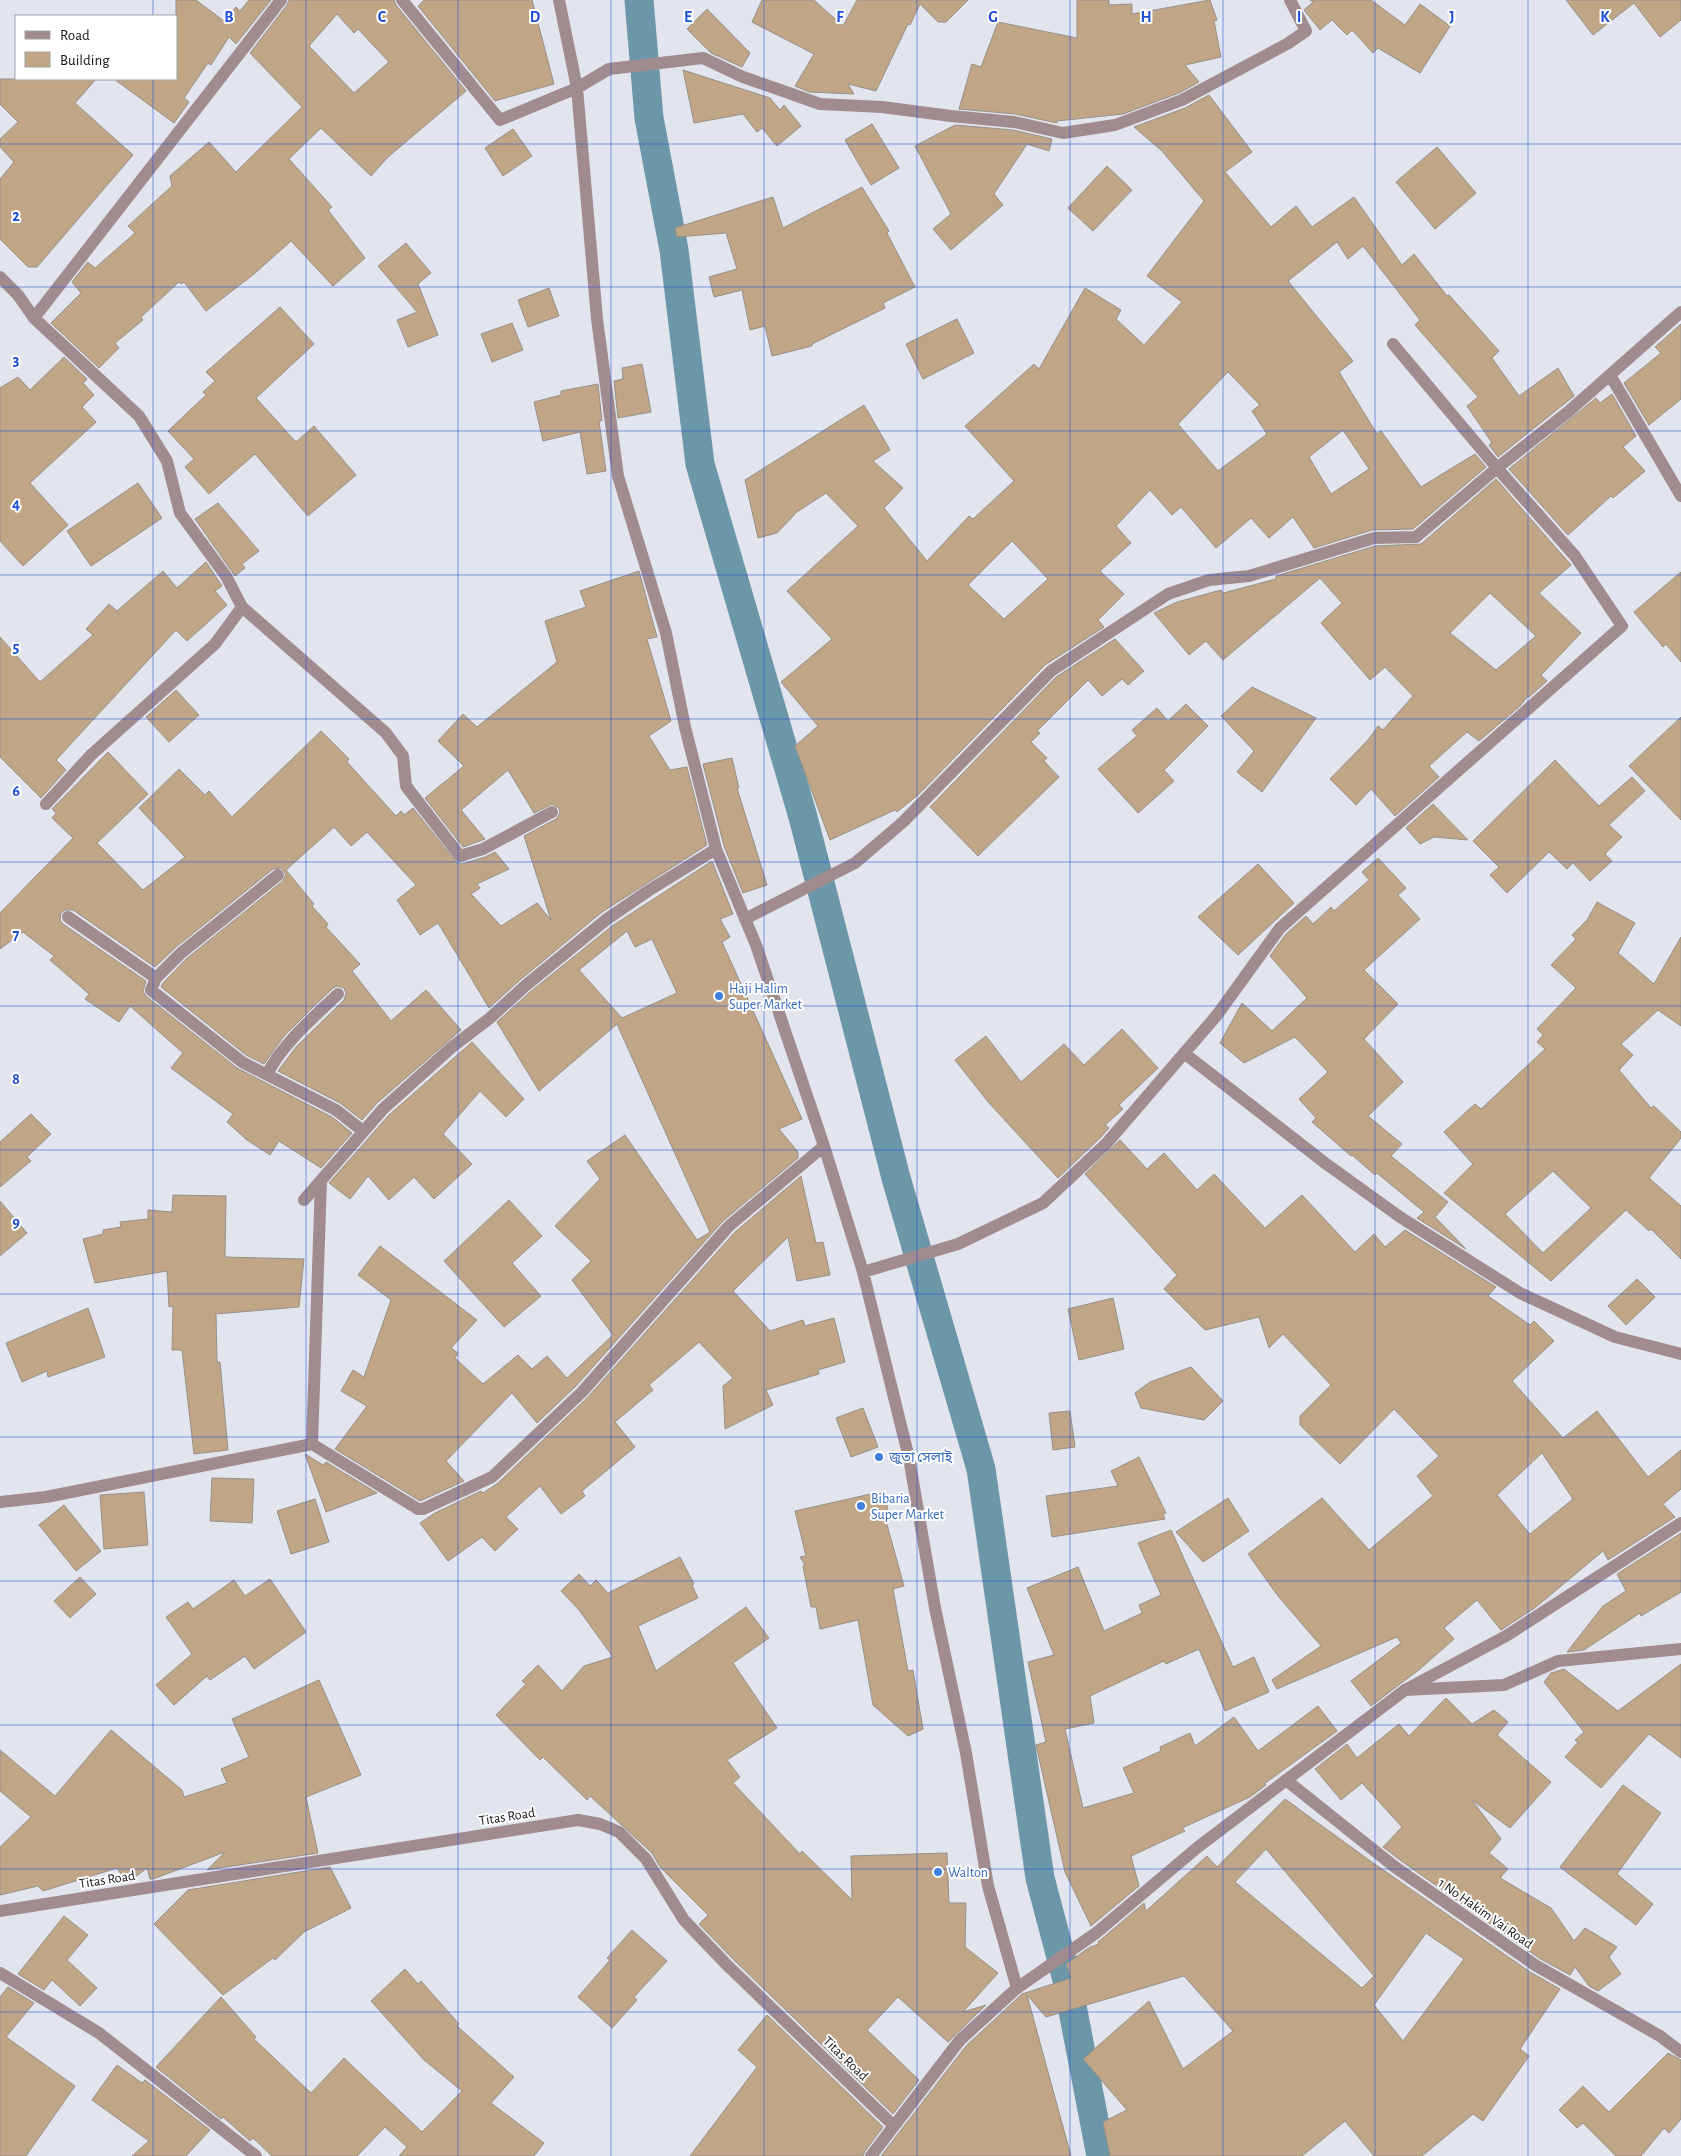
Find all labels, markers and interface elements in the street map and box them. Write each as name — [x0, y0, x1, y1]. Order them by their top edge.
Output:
text: B — [224, 9, 234, 25]
text: C — [378, 9, 387, 25]
text: D — [530, 9, 541, 25]
text: E — [684, 9, 692, 25]
text: F — [836, 9, 844, 25]
text: G — [988, 9, 998, 25]
text: H — [1140, 9, 1152, 25]
text: I — [1297, 9, 1301, 25]
text: J — [1449, 9, 1455, 25]
text: K — [1600, 9, 1610, 25]
legend — [15, 15, 178, 80]
text: Road — [60, 28, 90, 43]
text: Building — [60, 53, 110, 68]
text: 2 — [12, 208, 20, 224]
text: 3 — [13, 352, 20, 368]
text: 4 — [12, 496, 20, 512]
text: 5 — [13, 639, 20, 655]
text: 6 — [12, 783, 20, 799]
text: 7 — [13, 927, 20, 943]
place label: Haji Halim Super Market — [729, 982, 803, 1012]
marker: Haji Halim Super Market — [713, 990, 725, 1002]
text: 8 — [12, 1071, 20, 1087]
text: 9 — [12, 1214, 20, 1230]
place label: জুতা সেলাই — [888, 1449, 953, 1465]
marker: জুতা সেলাই — [873, 1451, 885, 1463]
place label: Bibaria Super Market — [871, 1492, 945, 1522]
marker: Bibaria Super Market — [855, 1500, 867, 1512]
street label: Titas Road — [478, 1806, 536, 1828]
marker: Walton — [932, 1866, 944, 1878]
place label: Walton — [948, 1866, 988, 1880]
street label: Titas Road — [78, 1869, 136, 1891]
street label: 1 No Hakim Vai Road — [1436, 1876, 1535, 1952]
street label: Titas Road — [820, 2034, 871, 2083]

